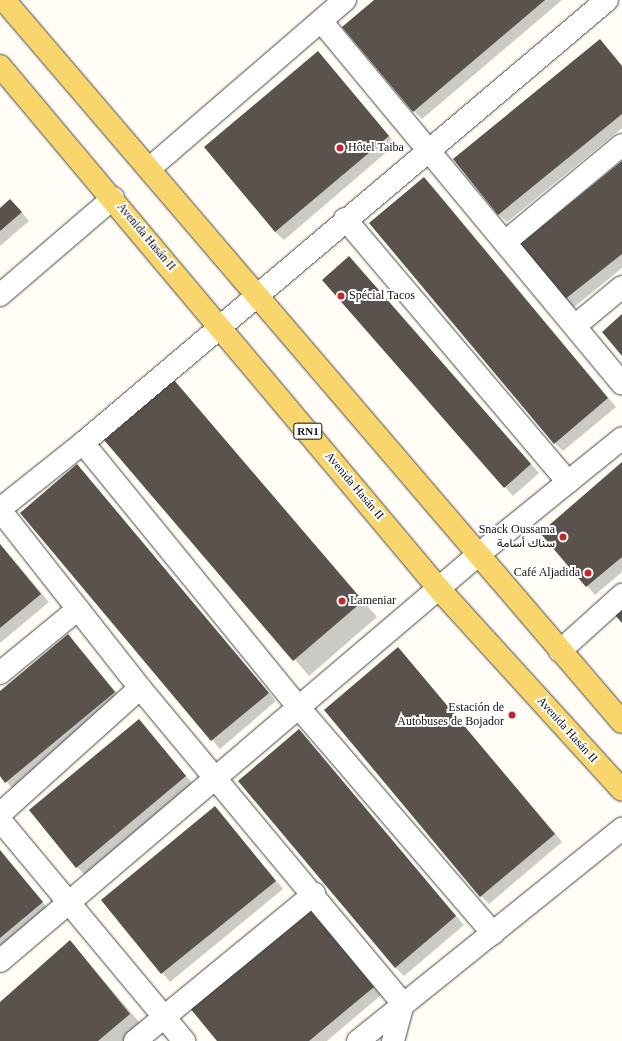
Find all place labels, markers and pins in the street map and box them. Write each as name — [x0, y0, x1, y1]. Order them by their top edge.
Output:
place label: Hôtel Taiba — [348, 141, 404, 155]
marker: Hôtel Taiba — [335, 143, 345, 153]
place label: Spécial Tacos — [349, 289, 415, 303]
marker: Spécial Tacos — [336, 291, 346, 301]
place label: Snack Oussama سناك أسامة — [479, 523, 555, 551]
marker: Snack Oussama سناك أسامة — [558, 532, 568, 542]
place label: Café Aljadida — [513, 566, 580, 580]
marker: Café Aljadida — [583, 568, 593, 578]
place label: Lameniar — [350, 594, 396, 608]
marker: Lameniar — [337, 596, 347, 606]
place label: Estación de Autobuses de Bojador — [397, 701, 504, 729]
marker: Estación de Autobuses de Bojador — [507, 710, 517, 720]

